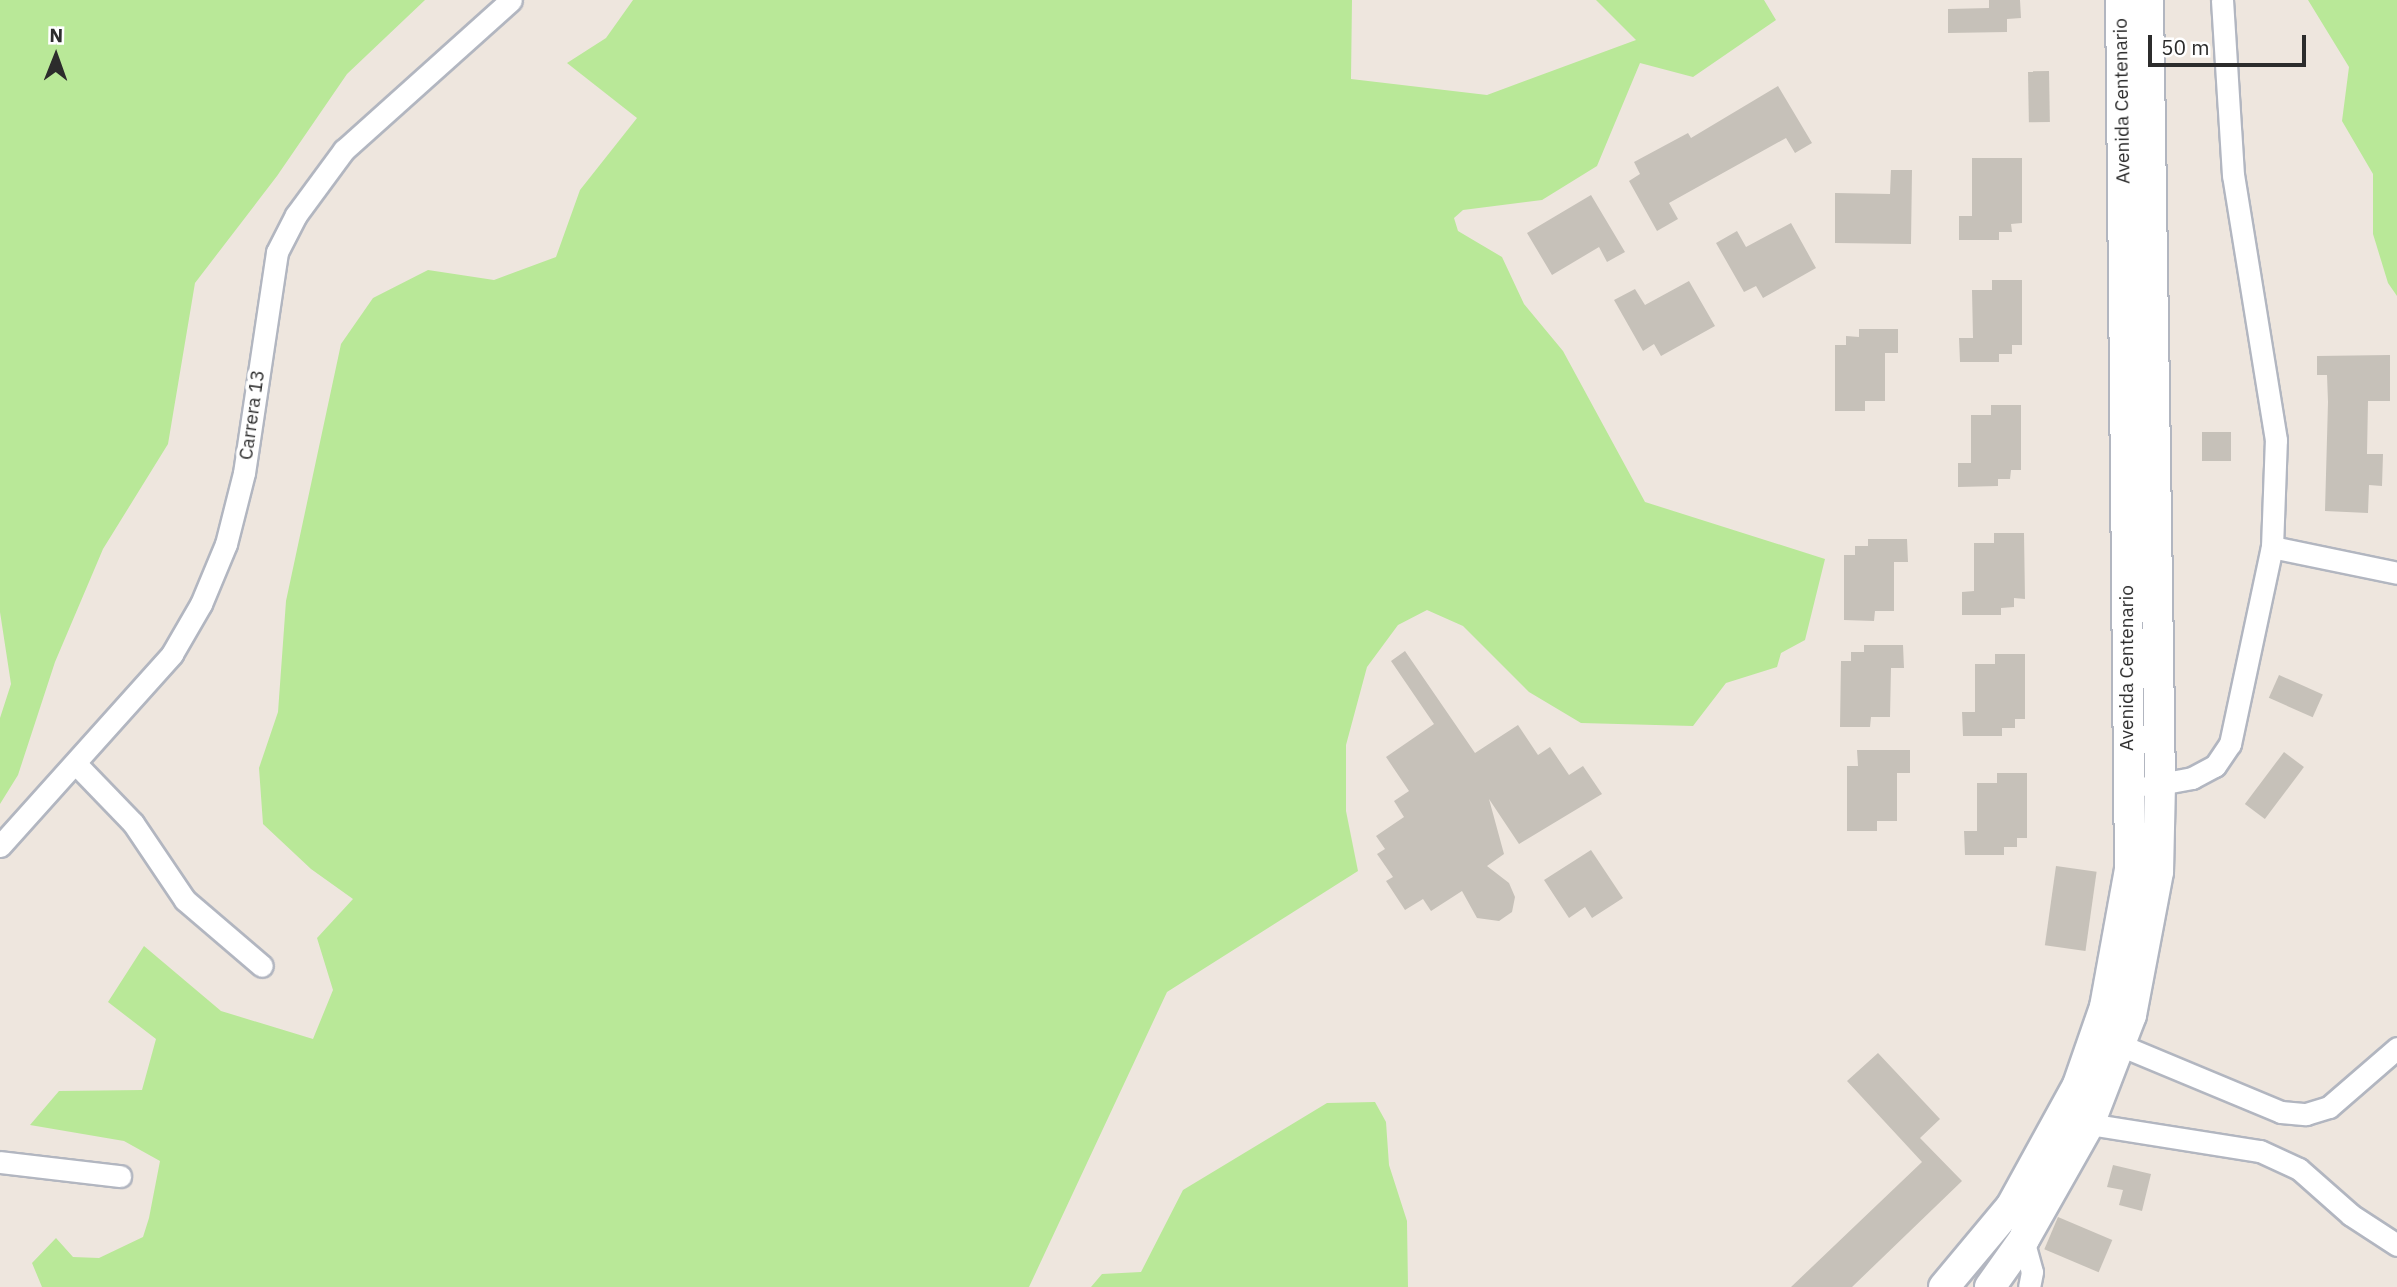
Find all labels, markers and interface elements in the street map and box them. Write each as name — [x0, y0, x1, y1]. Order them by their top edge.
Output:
street label: Avenida Centenario — [2109, 18, 2135, 184]
north arrow — [21, 21, 91, 91]
scale bar — [2152, 21, 2310, 65]
text: N — [49, 23, 63, 47]
text: 50 m — [2161, 33, 2210, 61]
street label: Carrera 13 — [234, 369, 270, 461]
street label: Avenida Centenario — [2116, 585, 2138, 751]

